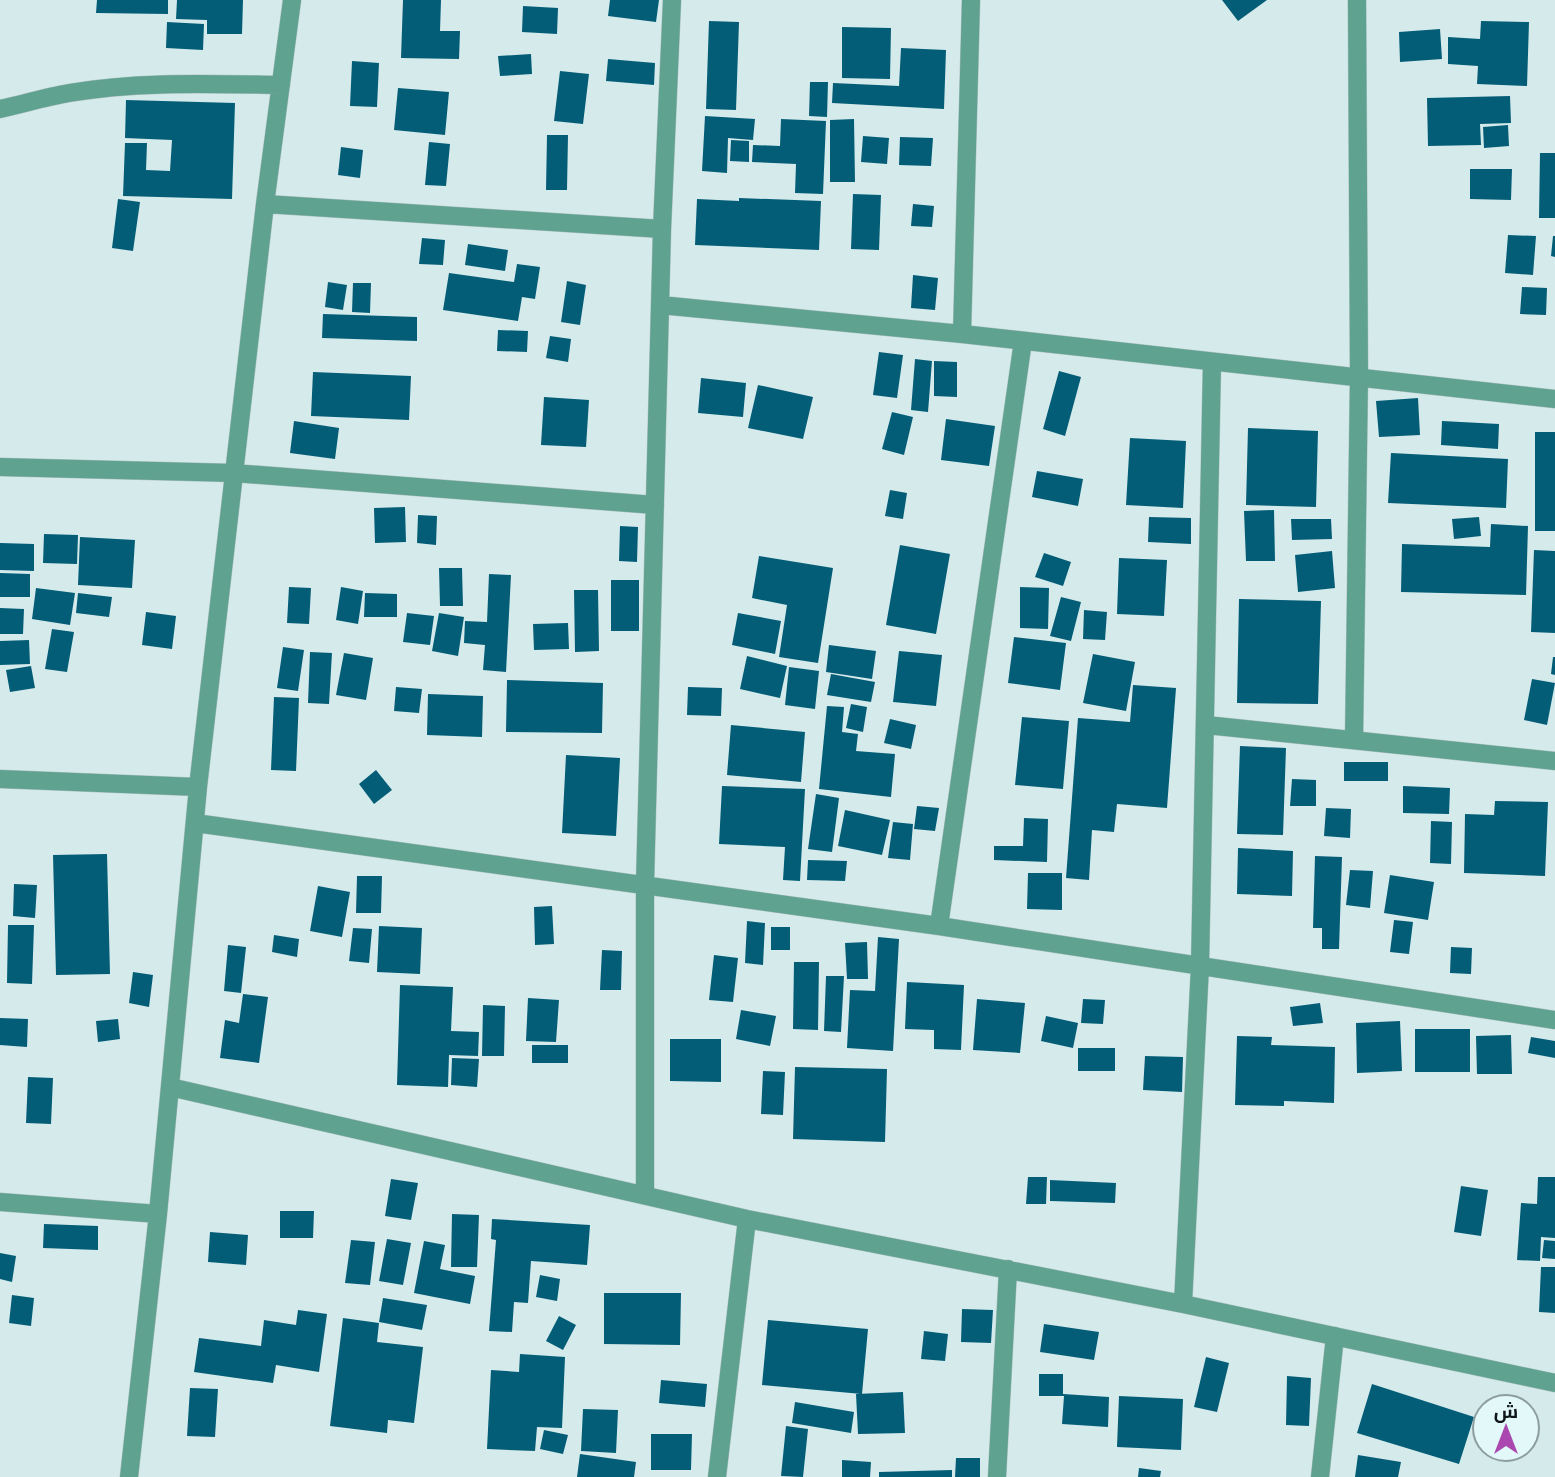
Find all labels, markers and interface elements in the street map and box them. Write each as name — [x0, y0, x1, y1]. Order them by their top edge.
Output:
north arrow — [1471, 1393, 1541, 1463]
text: ش — [1494, 1398, 1518, 1424]

